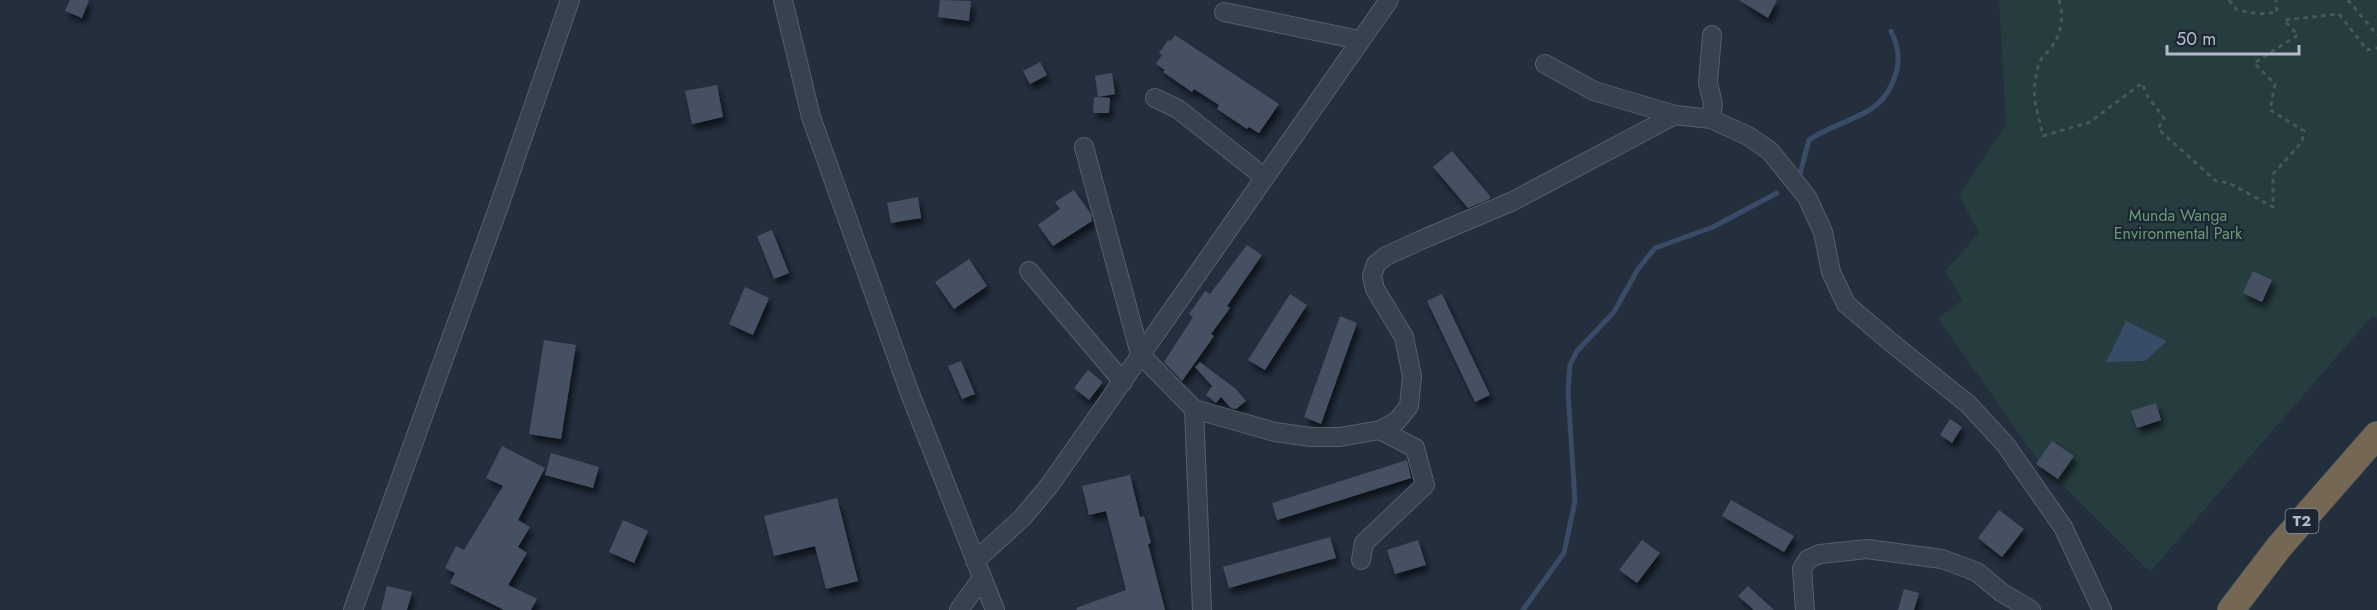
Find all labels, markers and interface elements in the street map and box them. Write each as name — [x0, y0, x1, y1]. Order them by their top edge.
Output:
scale bar — [2167, 18, 2299, 56]
text: 50 m — [2176, 26, 2216, 52]
park label: Munda Wanga Environmental Park — [2114, 204, 2243, 245]
road number: T2 — [2286, 509, 2318, 533]

